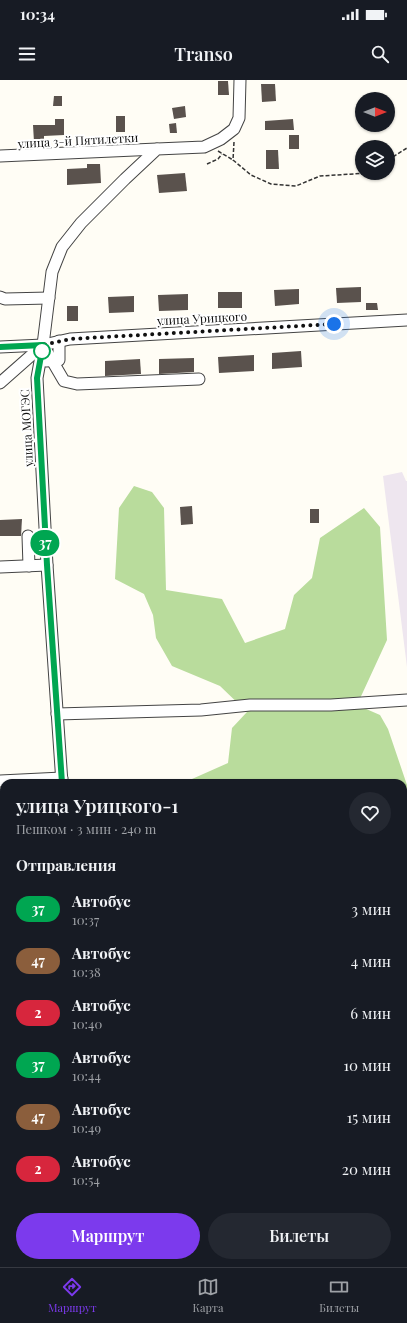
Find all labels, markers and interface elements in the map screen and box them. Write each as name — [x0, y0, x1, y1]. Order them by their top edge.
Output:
text: 10:34 — [20, 4, 55, 24]
text: Transo — [174, 42, 233, 66]
icon: menu — [16, 43, 38, 65]
icon: search — [369, 43, 391, 65]
north arrow — [355, 92, 395, 132]
map controls — [355, 92, 395, 180]
street label: улица 3-й Пятилетки — [16, 129, 139, 151]
button: layers — [355, 140, 395, 180]
street label: улица Урицкого — [156, 308, 248, 328]
your location — [324, 314, 344, 334]
unlabelled marker — [33, 342, 51, 360]
street label: улица МОГЭС — [16, 389, 36, 468]
line badge: 37 — [27, 530, 63, 556]
text: 37 — [38, 533, 52, 552]
text: улица Урицкого-1 — [16, 792, 179, 818]
button: heart — [349, 792, 391, 834]
text: Пешком · 3 мин · 240 m — [16, 820, 156, 837]
text: Отправления — [16, 855, 116, 875]
text: Автобус — [72, 891, 131, 911]
text: 37 — [31, 899, 45, 918]
text: 3 мин — [351, 899, 391, 919]
text: 10:37 — [72, 911, 99, 928]
text: Автобус — [72, 943, 131, 963]
text: 47 — [31, 951, 45, 970]
text: 4 мин — [351, 951, 391, 971]
text: 10:38 — [72, 963, 101, 980]
text: Автобус — [72, 995, 131, 1015]
text: 2 — [34, 1003, 42, 1022]
text: 6 мин — [350, 1003, 391, 1023]
text: 10:40 — [72, 1015, 102, 1032]
text: Автобус — [72, 1047, 131, 1067]
text: 37 — [31, 1055, 45, 1074]
text: 10 мин — [344, 1055, 391, 1075]
text: 10:44 — [72, 1067, 101, 1084]
text: Автобус — [72, 1099, 131, 1119]
text: 47 — [31, 1107, 45, 1126]
text: 15 мин — [347, 1107, 391, 1127]
text: 10:49 — [72, 1119, 101, 1136]
text: Автобус — [72, 1151, 131, 1171]
text: 2 — [34, 1159, 42, 1178]
text: 20 мин — [342, 1159, 391, 1179]
text: 10:54 — [72, 1171, 100, 1188]
button: Маршрут — [16, 1213, 200, 1259]
button: Билеты — [208, 1213, 391, 1259]
tab: Маршрут — [48, 1276, 97, 1315]
tab: Карта — [193, 1276, 223, 1315]
tab: Билеты — [319, 1276, 359, 1315]

